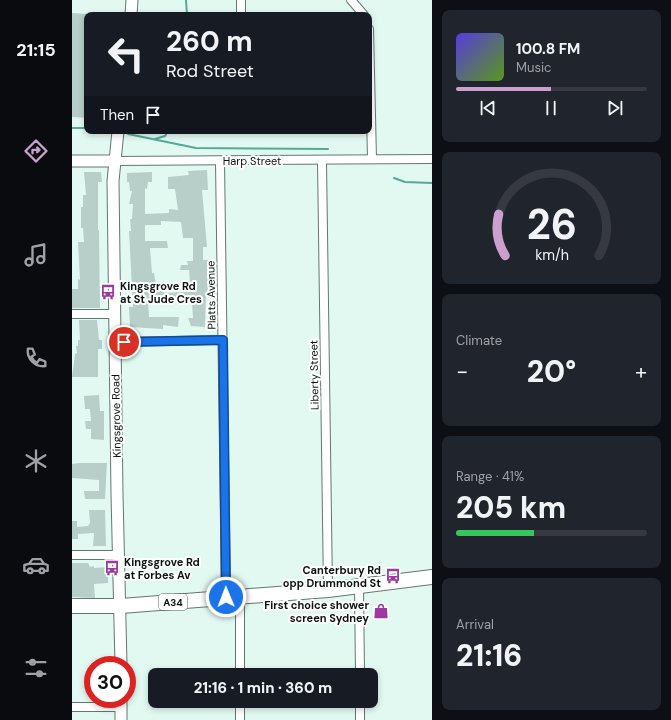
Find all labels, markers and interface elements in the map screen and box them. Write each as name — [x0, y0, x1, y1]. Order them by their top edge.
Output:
text: 260 m — [166, 23, 253, 60]
icon: left — [100, 28, 152, 80]
text: 21:15 — [16, 38, 56, 62]
text: 100.8 FM — [516, 39, 580, 59]
text: Rod Street — [166, 59, 254, 83]
text: Music — [516, 59, 551, 76]
icon: previous — [477, 97, 499, 119]
icon: pause — [540, 97, 562, 119]
icon: next — [604, 97, 626, 119]
icon: arrive — [142, 104, 164, 126]
text: Then — [100, 105, 134, 125]
icon: directions — [22, 137, 50, 165]
street label: Harp Street — [223, 154, 281, 168]
text: 26 — [526, 198, 577, 252]
icon: music — [22, 241, 50, 269]
text: km/h — [535, 246, 568, 264]
street label: Platts Avenue — [203, 260, 219, 330]
place label: Kingsgrove Rd at St Jude Cres — [120, 279, 202, 306]
bus stop icon: Kingsgrove Rd at St Jude Cres — [99, 283, 117, 301]
pin — [107, 325, 141, 359]
icon: arrive — [113, 331, 135, 353]
text: Climate — [456, 332, 502, 349]
street label: Liberty Street — [306, 340, 322, 410]
icon: phone — [22, 344, 50, 372]
text: 20° — [527, 352, 576, 391]
text: − — [456, 357, 468, 386]
text: + — [635, 357, 647, 386]
street label: Kingsgrove Road — [108, 374, 124, 458]
icon: climate — [22, 447, 50, 475]
text: Range · 41% — [456, 468, 524, 485]
text: 205 km — [456, 488, 566, 527]
icon: car — [22, 551, 50, 579]
place label: Kingsgrove Rd at Forbes Av — [124, 555, 200, 582]
bus stop icon: Kingsgrove Rd at Forbes Av — [103, 559, 121, 577]
place label: Canterbury Rd opp Drummond St — [283, 563, 381, 590]
bus stop icon: Canterbury Rd opp Drummond St — [384, 567, 402, 585]
position arrow — [205, 576, 247, 618]
road number: A34 — [159, 594, 187, 610]
place label: First choice shower screen Sydney — [264, 598, 369, 625]
shop icon: First choice shower screen Sydney — [372, 602, 390, 620]
text: Arrival — [456, 616, 494, 633]
text: 21:16 — [456, 636, 522, 675]
icon: filters — [22, 654, 50, 682]
speed limit sign: 30 — [84, 656, 136, 708]
text: 21:16 · 1 min · 360 m — [194, 678, 332, 698]

